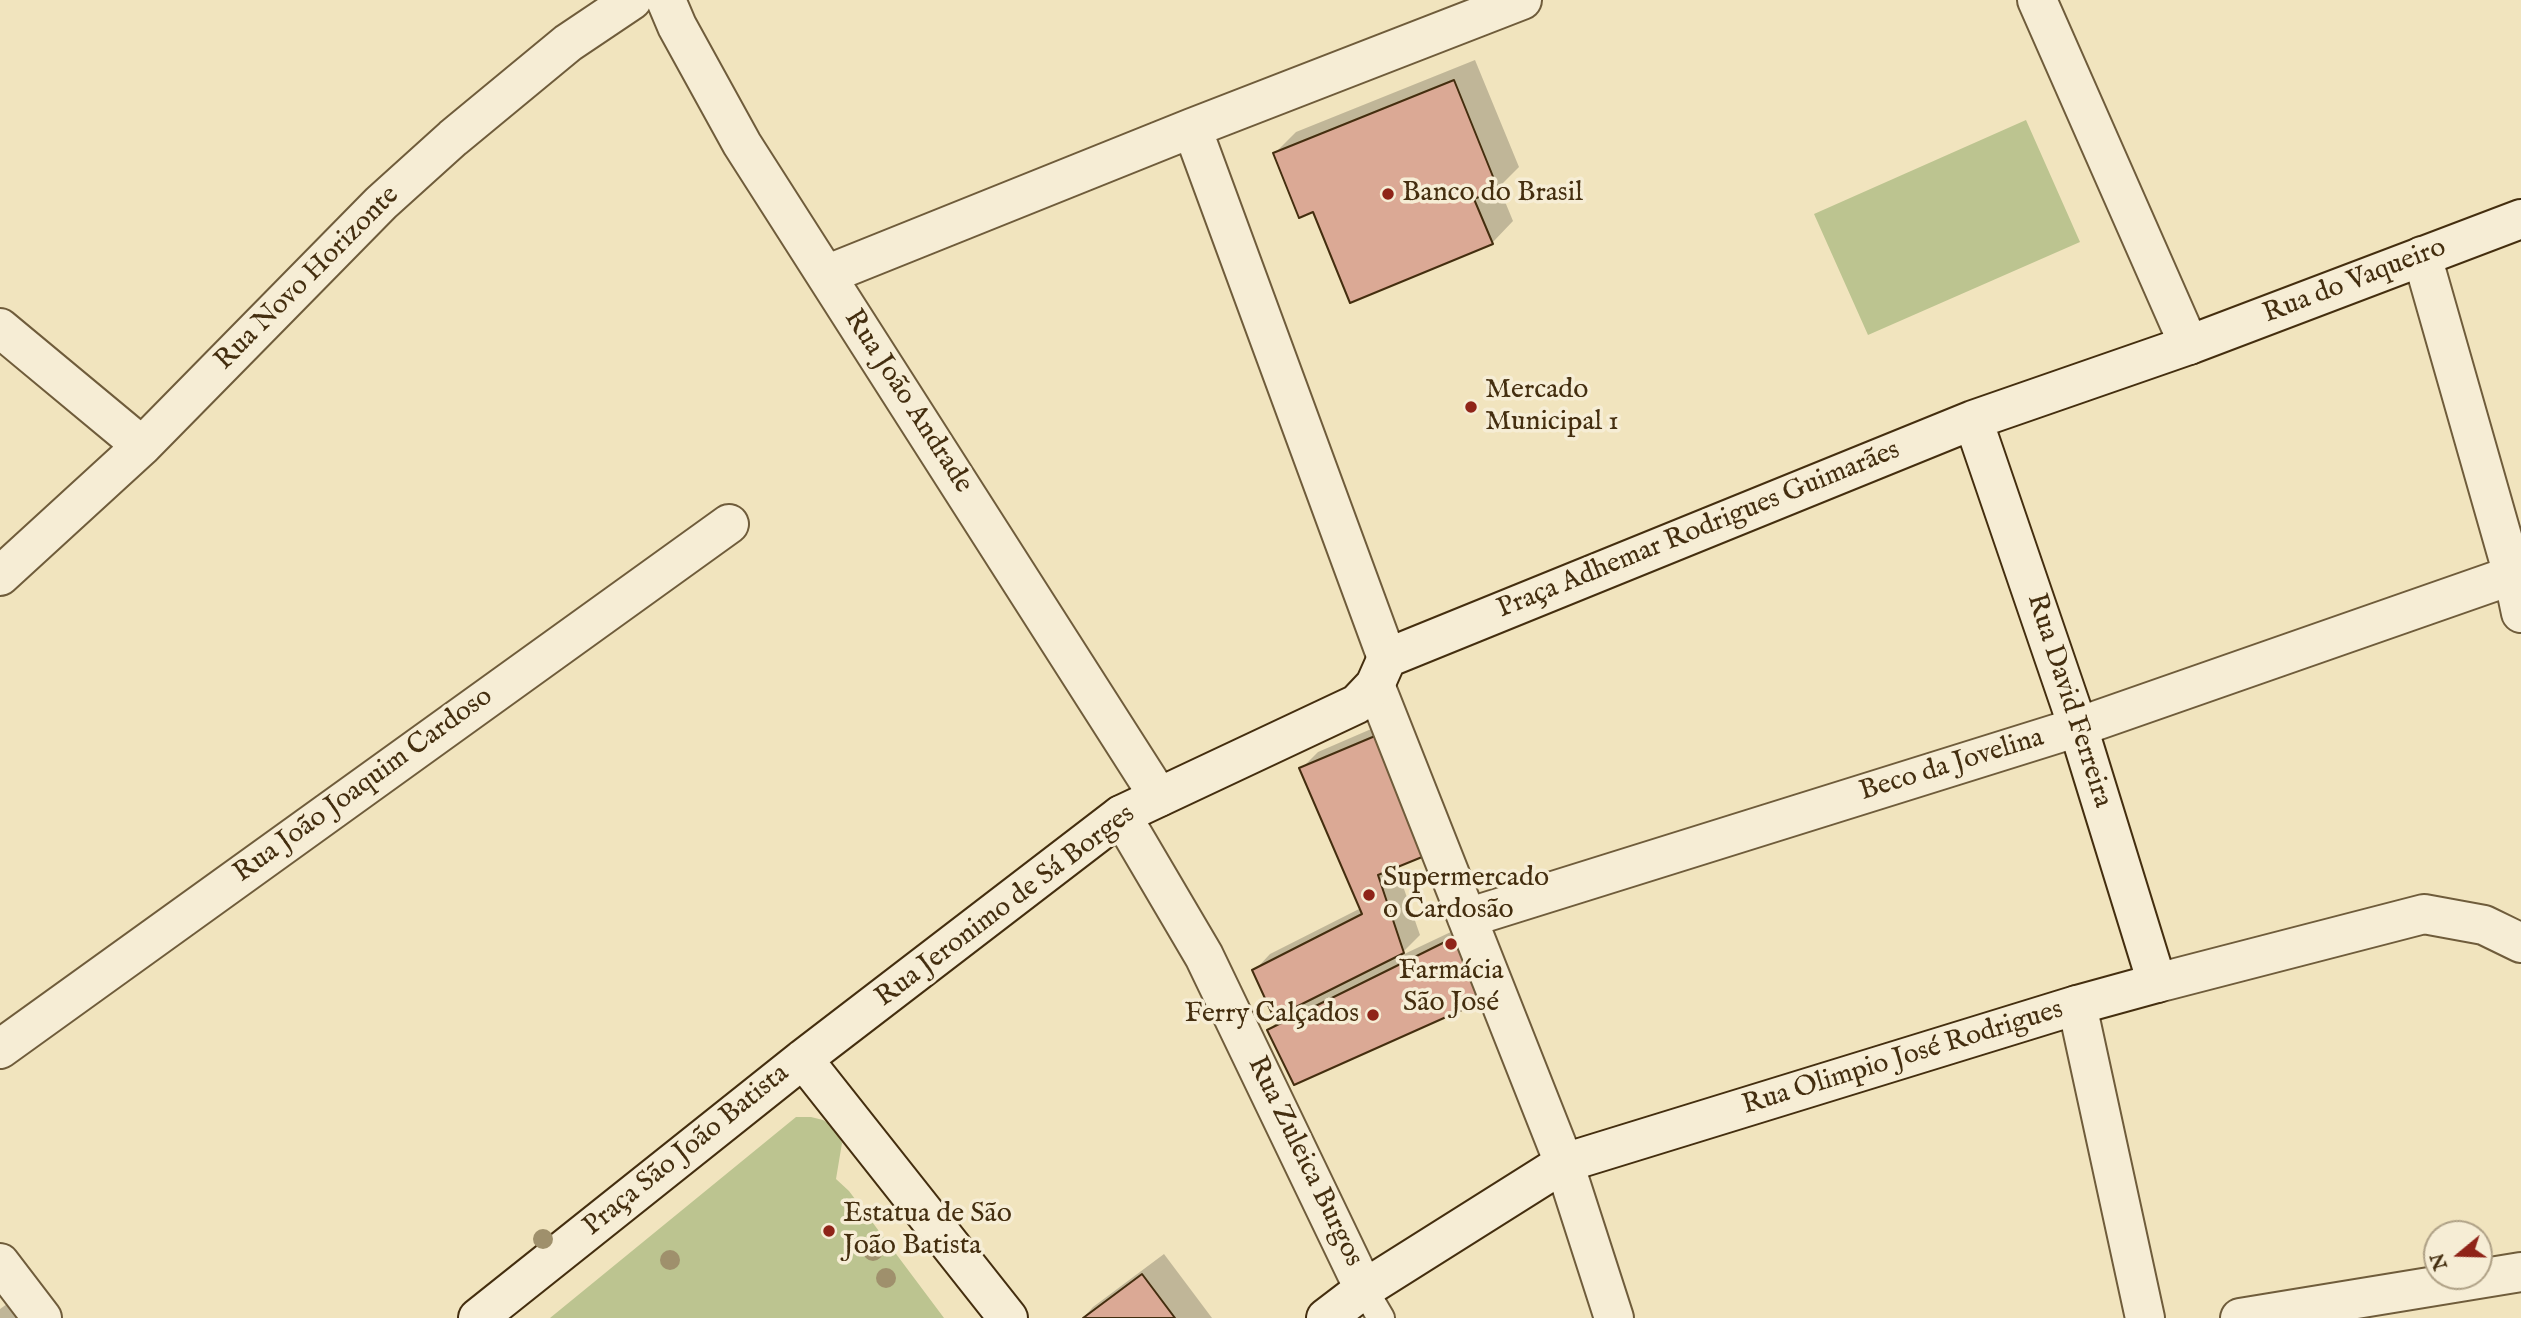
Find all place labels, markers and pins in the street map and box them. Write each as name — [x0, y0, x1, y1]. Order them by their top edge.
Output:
place label: Banco do Brasil — [1402, 177, 1583, 211]
marker: Banco do Brasil — [1380, 186, 1396, 202]
place label: Mercado Municipal 1 — [1485, 374, 1619, 440]
marker: Mercado Municipal 1 — [1463, 399, 1479, 415]
place label: Supermercado o Cardosão — [1383, 862, 1549, 928]
marker: Supermercado o Cardosão — [1361, 887, 1377, 903]
marker: Farmácia São José — [1443, 936, 1459, 952]
place label: Farmácia São José — [1398, 955, 1504, 1021]
place label: Ferry Calçados — [1184, 998, 1359, 1032]
marker: Ferry Calçados — [1365, 1007, 1381, 1023]
place label: Estatua de São João Batista — [843, 1198, 1012, 1264]
marker: Estatua de São João Batista — [821, 1223, 837, 1239]

